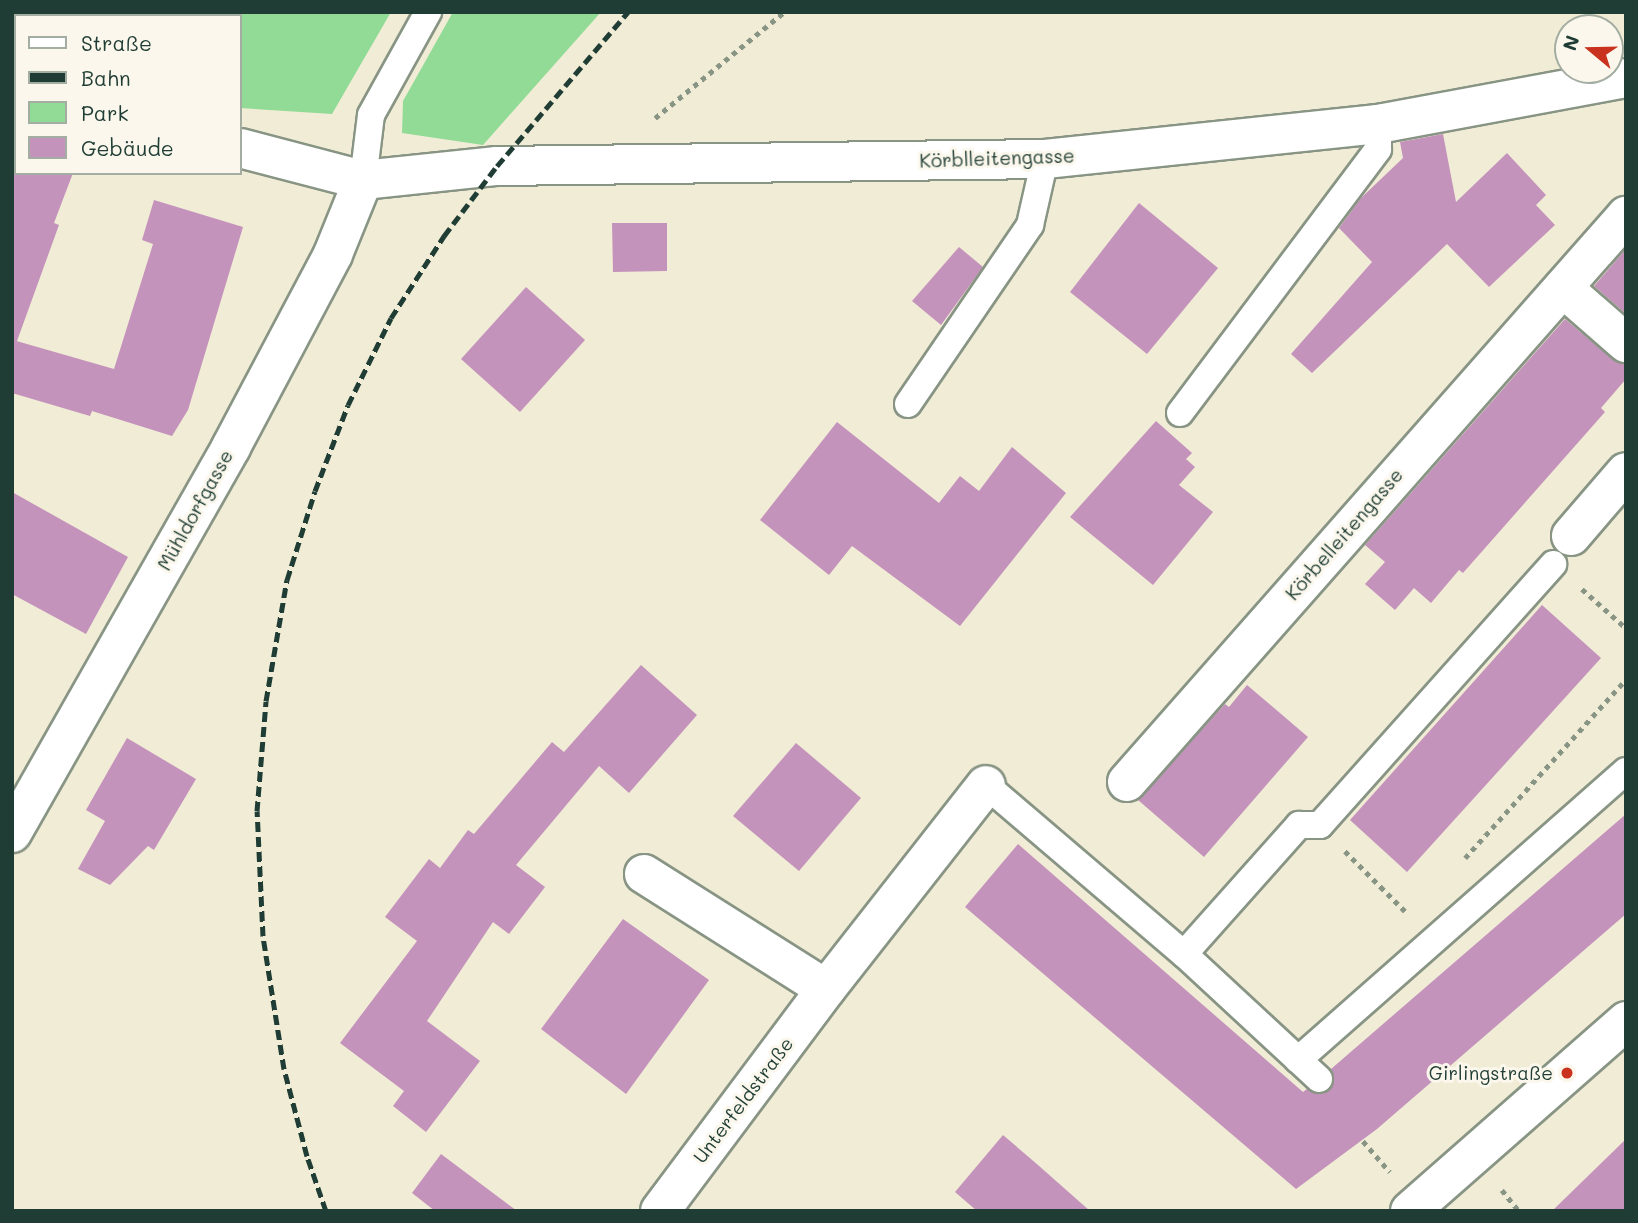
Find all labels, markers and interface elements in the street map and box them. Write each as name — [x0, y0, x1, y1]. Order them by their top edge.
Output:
legend — [14, 14, 242, 175]
north arrow — [1554, 14, 1624, 84]
text: Straße — [81, 29, 152, 56]
text: N — [1556, 32, 1585, 54]
text: Bahn — [81, 64, 131, 91]
text: Park — [81, 99, 129, 126]
text: Gebäude — [81, 134, 174, 161]
street label: Körblleitengasse — [919, 144, 1075, 172]
street label: Mühldorfgasse — [152, 446, 238, 574]
street label: Körbelleitengasse — [1281, 463, 1407, 605]
street label: Unterfeldstraße — [688, 1033, 798, 1167]
place label: Girlingstraße — [1429, 1062, 1553, 1084]
marker: Girlingstraße — [1559, 1065, 1575, 1081]

